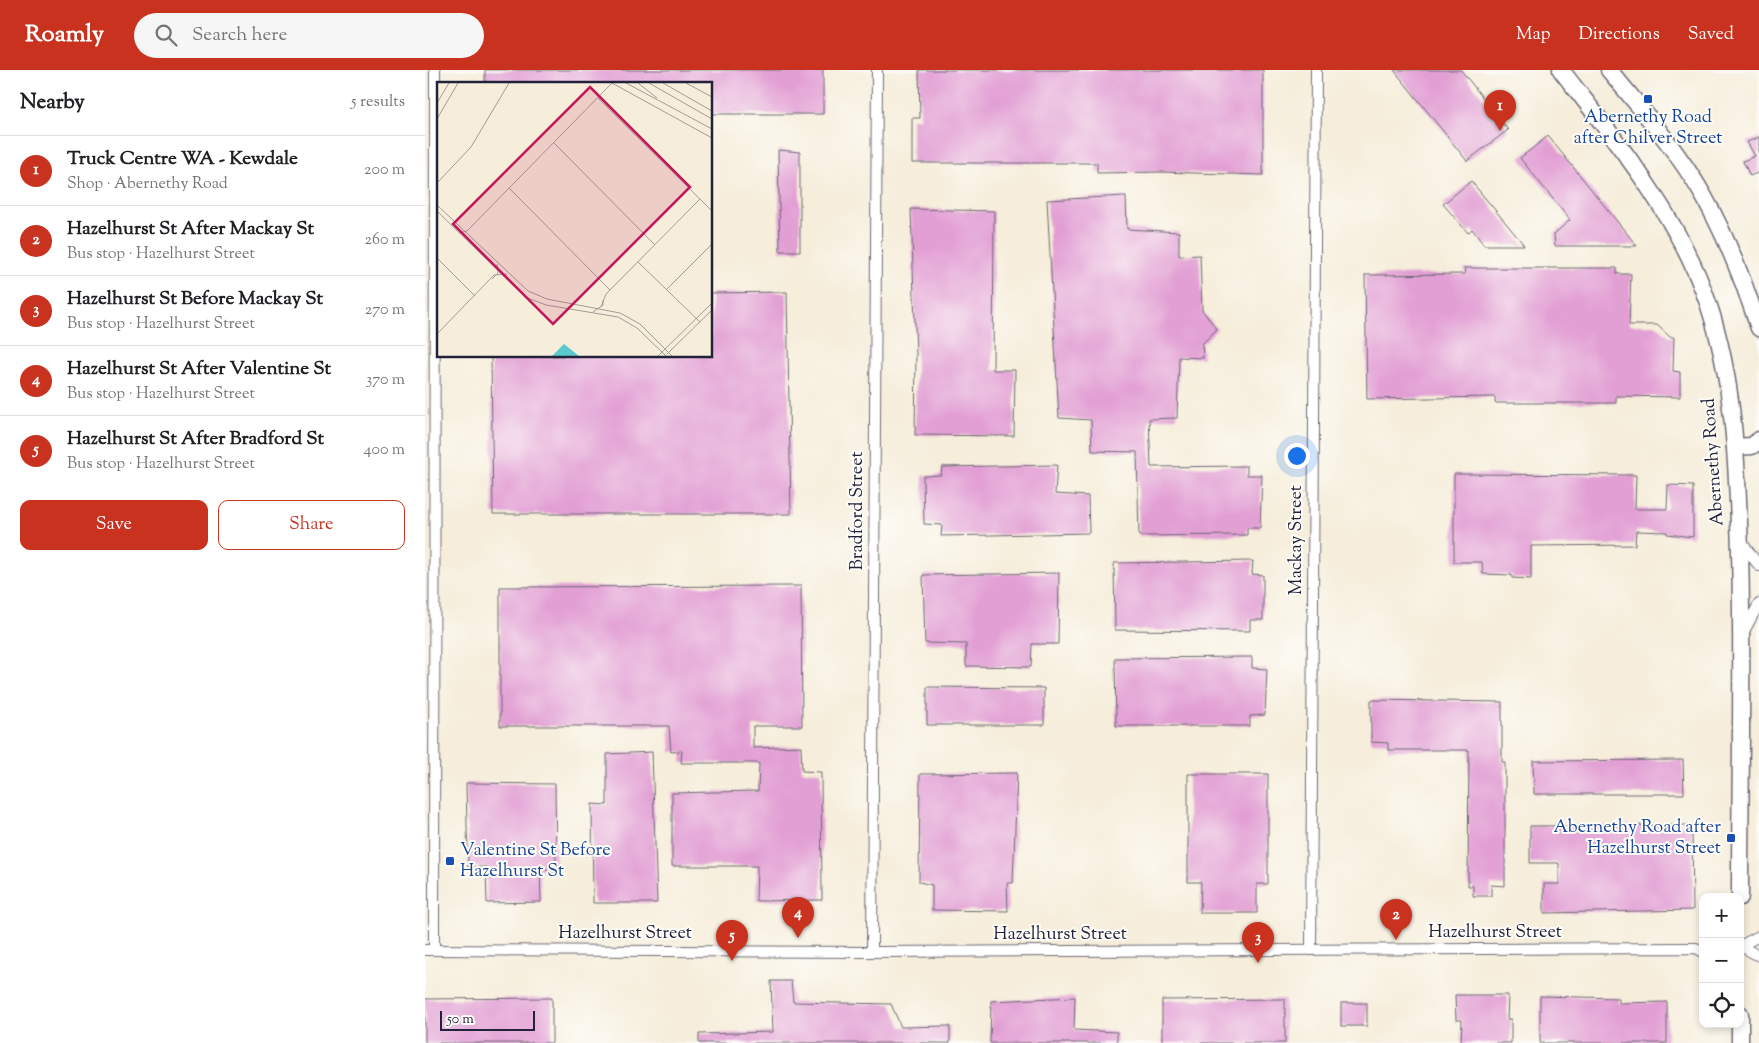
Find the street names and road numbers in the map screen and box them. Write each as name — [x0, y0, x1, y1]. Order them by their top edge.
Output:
street label: Abernethy Road — [1697, 397, 1731, 527]
street label: Bradford Street — [845, 451, 871, 571]
street label: Mackay Street — [1284, 485, 1310, 595]
street label: Hazelhurst Street — [1428, 920, 1562, 946]
street label: Hazelhurst Street — [558, 921, 692, 947]
street label: Hazelhurst Street — [993, 922, 1127, 948]

